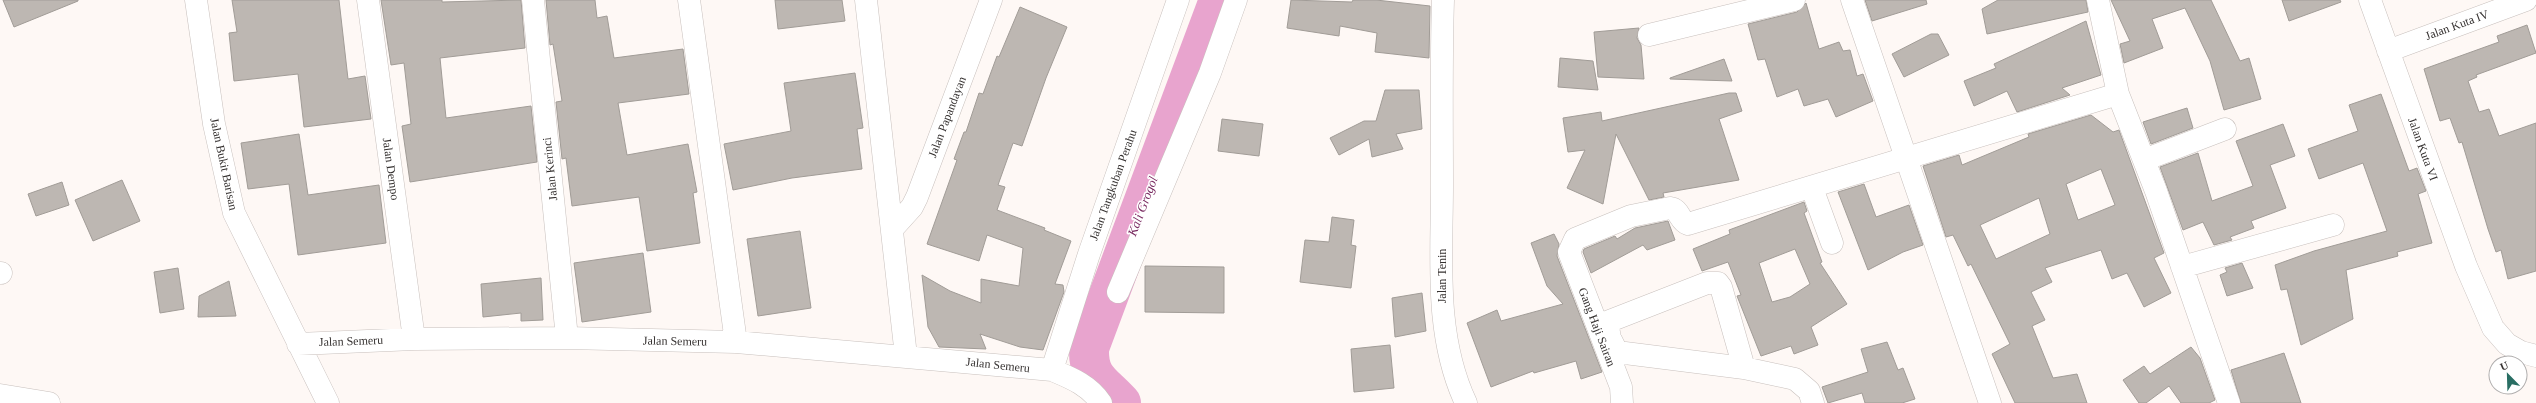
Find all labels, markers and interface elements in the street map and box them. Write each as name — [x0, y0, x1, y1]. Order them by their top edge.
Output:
street label: Jalan Kuta IV — [2423, 7, 2491, 43]
street label: Jalan Papandayan — [925, 75, 969, 159]
street label: Jalan Kuta VI — [2405, 115, 2441, 183]
street label: Jalan Bukit Barisan — [207, 117, 241, 211]
street label: Jalan Tangkuban Perahu — [1086, 128, 1140, 242]
street label: Jalan Kerinci — [540, 136, 560, 201]
street label: Jalan Dempo — [380, 137, 402, 201]
water label: Kali Grogol — [1124, 174, 1161, 239]
street label: Jalan Tenin — [1435, 249, 1449, 303]
street label: Gang Haji Sairan — [1576, 286, 1618, 368]
street label: Jalan Semeru — [319, 333, 383, 349]
street label: Jalan Semeru — [643, 333, 707, 349]
street label: Jalan Semeru — [965, 355, 1031, 375]
north arrow — [2488, 355, 2528, 395]
text: U — [2498, 359, 2510, 373]

